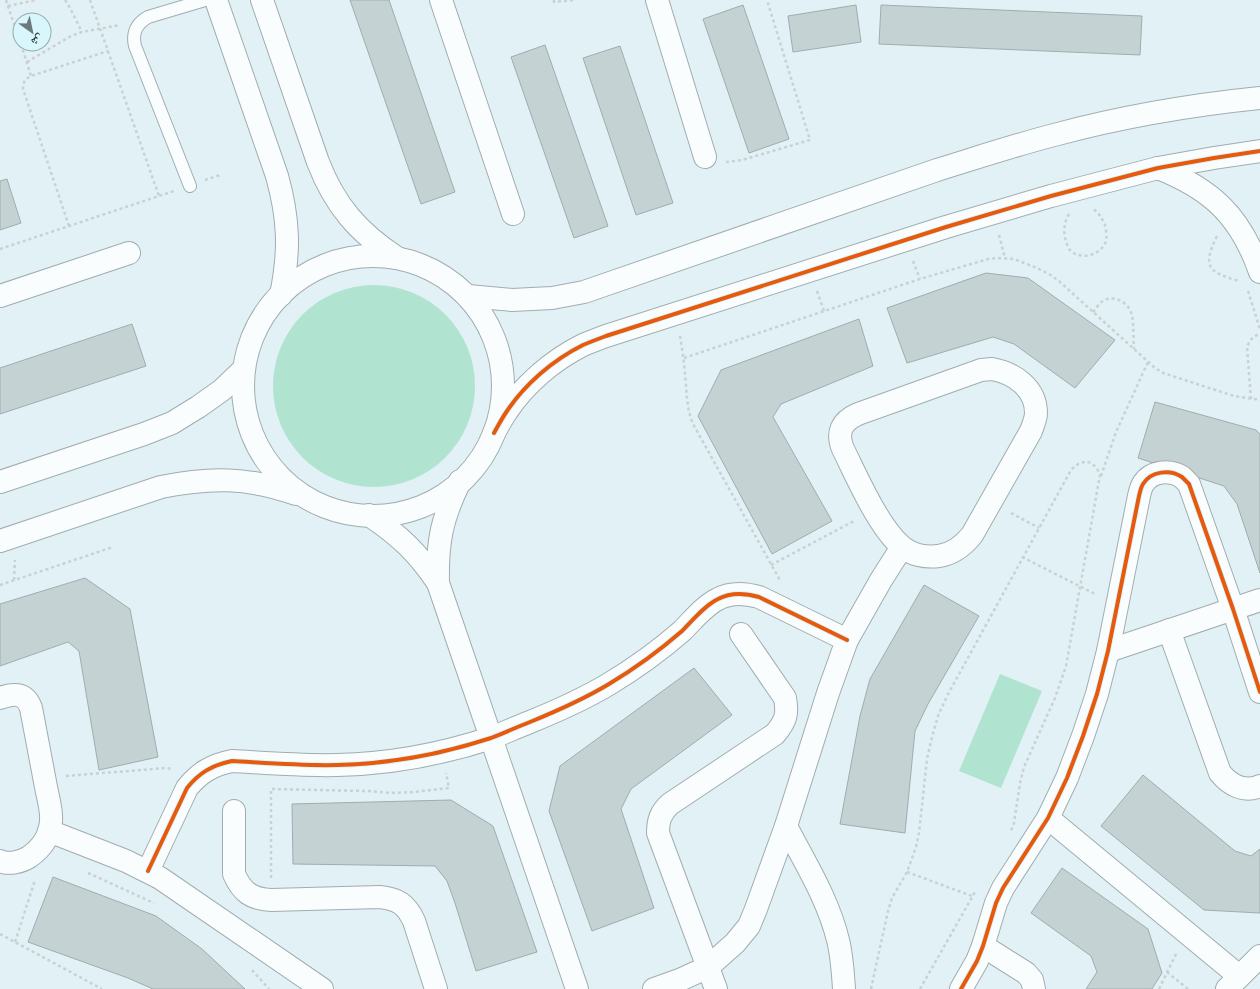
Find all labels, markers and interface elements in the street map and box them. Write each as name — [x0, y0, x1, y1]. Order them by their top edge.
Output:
north arrow — [12, 12, 52, 52]
text: ش — [28, 30, 46, 49]

